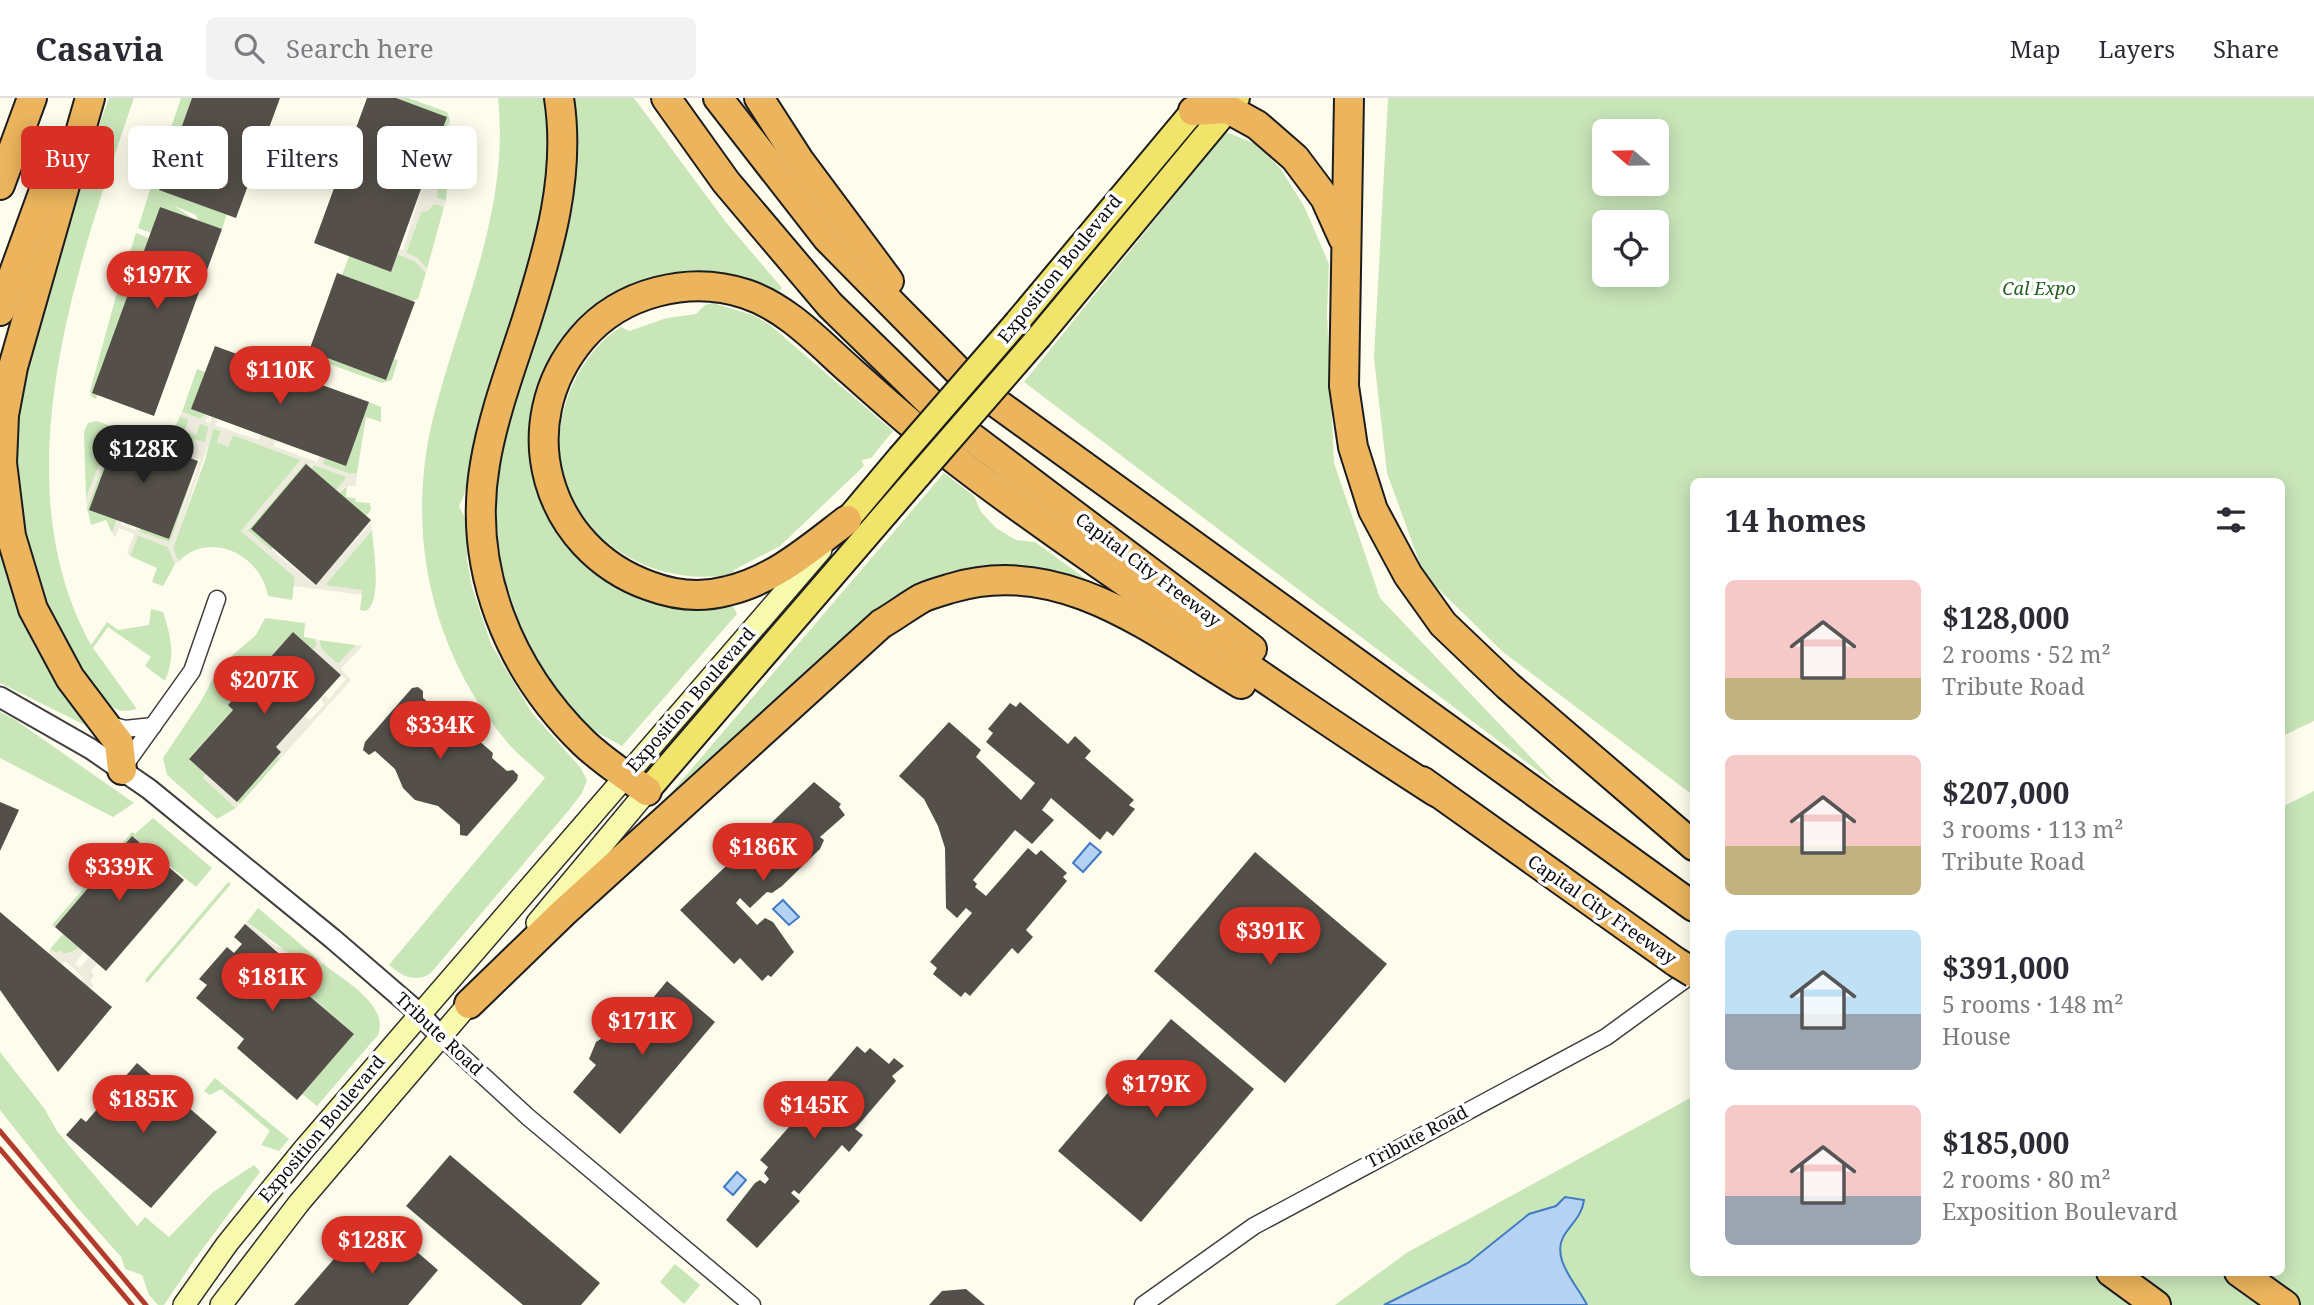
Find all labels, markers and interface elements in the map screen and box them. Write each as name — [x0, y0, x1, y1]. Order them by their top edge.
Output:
search box — [206, 17, 696, 80]
text: Casavia — [35, 26, 164, 71]
icon: search — [230, 29, 268, 67]
text: Search here — [286, 30, 434, 66]
text: Map — [2010, 32, 2061, 65]
text: Layers — [2099, 32, 2175, 65]
text: Share — [2213, 32, 2279, 65]
north arrow — [1592, 119, 1670, 196]
map controls — [1592, 119, 1669, 287]
chip: Buy — [21, 126, 114, 189]
chip: Rent — [128, 126, 228, 189]
chip: Filters — [242, 126, 363, 189]
chip: New — [377, 126, 477, 189]
street label: Exposition Boulevard — [992, 189, 1127, 348]
button: locate — [1592, 210, 1669, 287]
pin: $197K — [108, 252, 206, 311]
text: $197K — [123, 258, 191, 290]
park label: Cal Expo — [2002, 276, 2076, 300]
pin: $110K — [231, 346, 329, 406]
text: $110K — [246, 353, 314, 385]
pin: $128K — [94, 426, 192, 485]
text: $128K — [109, 432, 177, 464]
text: 14 homes — [1725, 500, 1866, 541]
icon: filters — [2212, 501, 2250, 539]
street label: Capital City Freeway — [1071, 506, 1227, 632]
text: $128,000 — [1942, 597, 2069, 638]
icon: home — [1781, 608, 1865, 692]
street label: Exposition Boulevard — [621, 622, 760, 777]
text: 2 rooms · 52 m² — [1942, 638, 2111, 670]
pin: $207K — [215, 656, 313, 716]
text: $207K — [230, 663, 298, 695]
text: Tribute Road — [1942, 670, 2085, 702]
pin: $334K — [391, 702, 489, 761]
text: $334K — [406, 708, 474, 740]
text: $207,000 — [1942, 772, 2069, 813]
icon: home — [1781, 783, 1865, 867]
text: 3 rooms · 113 m² — [1942, 813, 2124, 845]
pin: $186K — [714, 824, 812, 883]
text: $186K — [729, 830, 797, 862]
pin: $339K — [70, 844, 168, 903]
text: Tribute Road — [1942, 845, 2085, 877]
street label: Capital City Freeway — [1523, 849, 1682, 970]
text: $339K — [85, 850, 153, 882]
pin: $391K — [1221, 908, 1319, 967]
text: $391K — [1236, 914, 1304, 946]
text: $391,000 — [1942, 947, 2069, 988]
pin: $181K — [223, 954, 321, 1013]
icon: home — [1781, 958, 1865, 1042]
text: $181K — [238, 960, 306, 992]
street label: Tribute Road — [391, 986, 489, 1080]
text: 5 rooms · 148 m² — [1942, 988, 2124, 1020]
pin: $171K — [593, 998, 691, 1057]
text: $171K — [608, 1004, 676, 1036]
text: House — [1942, 1020, 2011, 1052]
street label: Exposition Boulevard — [253, 1050, 390, 1207]
pin: $179K — [1107, 1060, 1205, 1120]
text: $179K — [1122, 1067, 1190, 1099]
pin: $185K — [94, 1076, 192, 1135]
text: $185K — [109, 1082, 177, 1114]
pin: $145K — [765, 1082, 863, 1141]
text: $145K — [780, 1088, 848, 1120]
street label: Tribute Road — [1362, 1099, 1472, 1173]
text: $185,000 — [1942, 1122, 2069, 1163]
icon: home — [1781, 1133, 1865, 1217]
text: 2 rooms · 80 m² — [1942, 1163, 2111, 1195]
text: Exposition Boulevard — [1942, 1195, 2178, 1227]
pin: $128K — [323, 1216, 421, 1276]
text: $128K — [338, 1223, 406, 1255]

